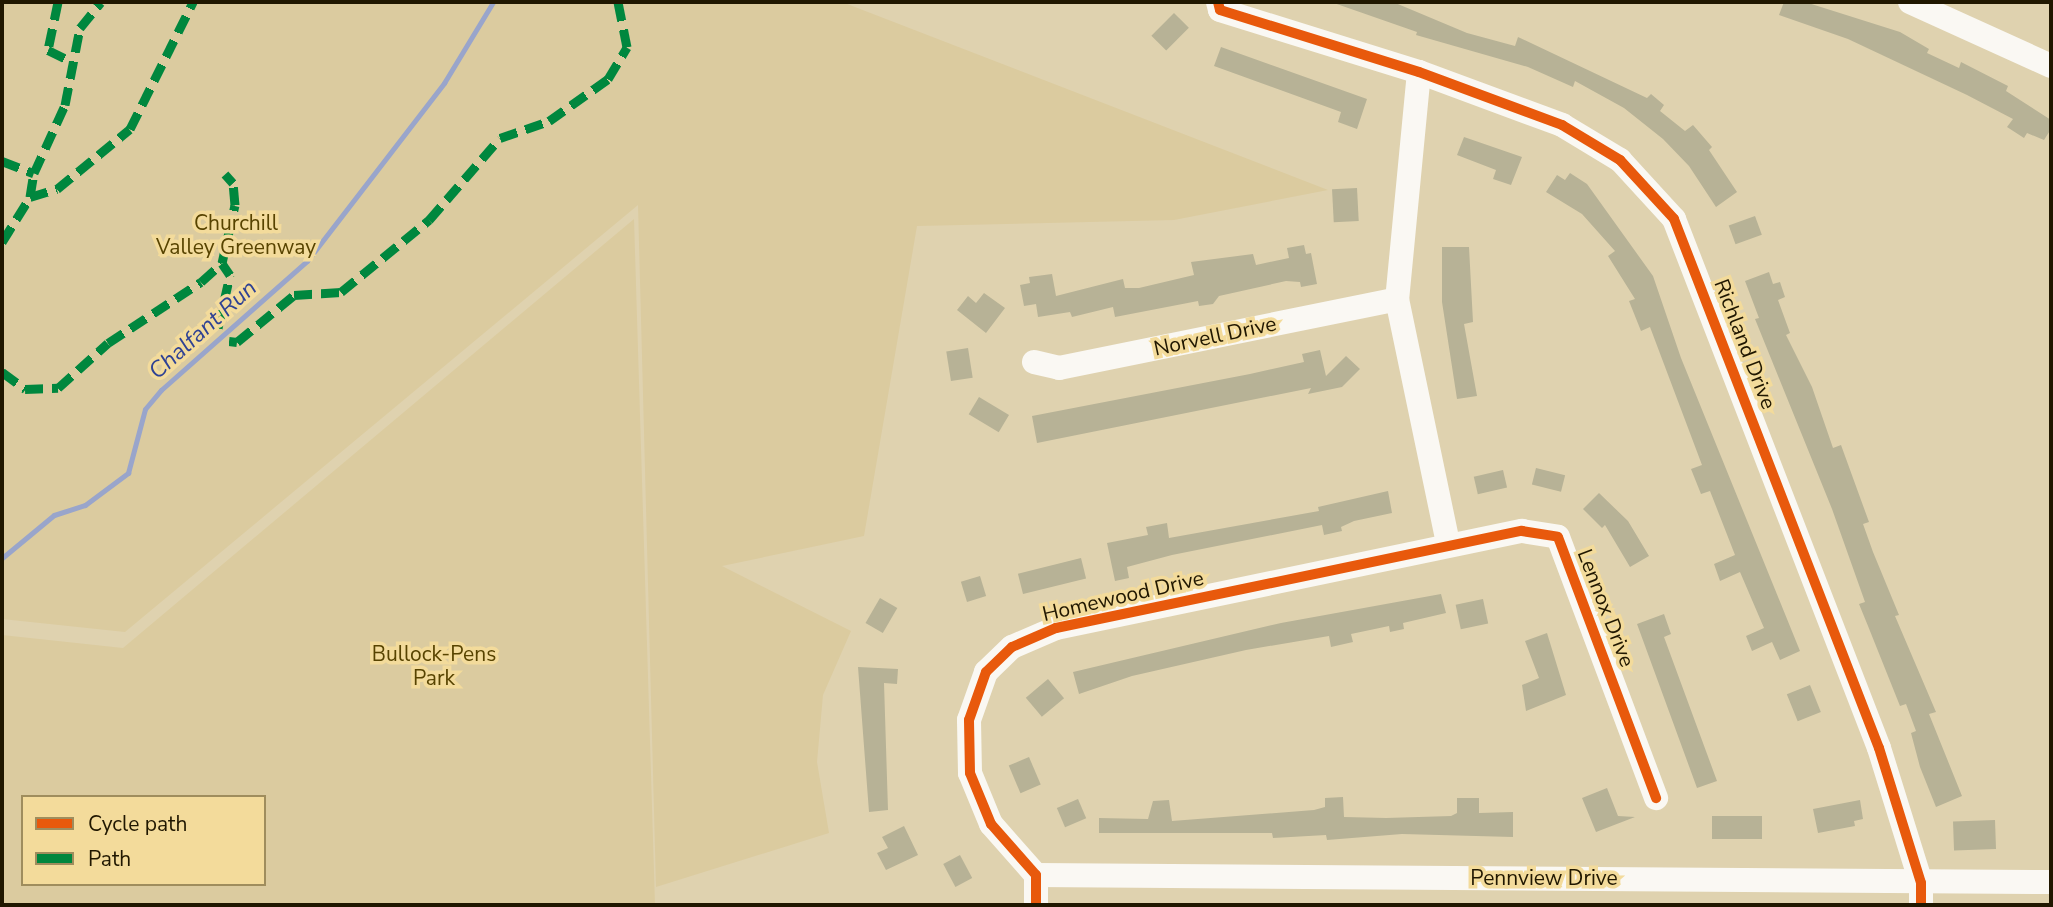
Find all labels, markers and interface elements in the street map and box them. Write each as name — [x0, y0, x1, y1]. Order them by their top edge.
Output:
park label: Churchill Valley Greenway — [156, 210, 316, 260]
water label: Chalfant Run — [143, 274, 263, 386]
street label: Richland Drive — [1709, 275, 1781, 413]
street label: Norvell Drive — [1151, 311, 1279, 361]
street label: Lennox Drive — [1572, 546, 1640, 670]
street label: Homewood Drive — [1040, 565, 1206, 627]
park label: Bullock-Pens Park — [372, 641, 496, 691]
legend — [21, 795, 266, 886]
text: Cycle path — [88, 810, 187, 838]
text: Path — [88, 845, 131, 873]
street label: Pennview Drive — [1470, 865, 1618, 891]

